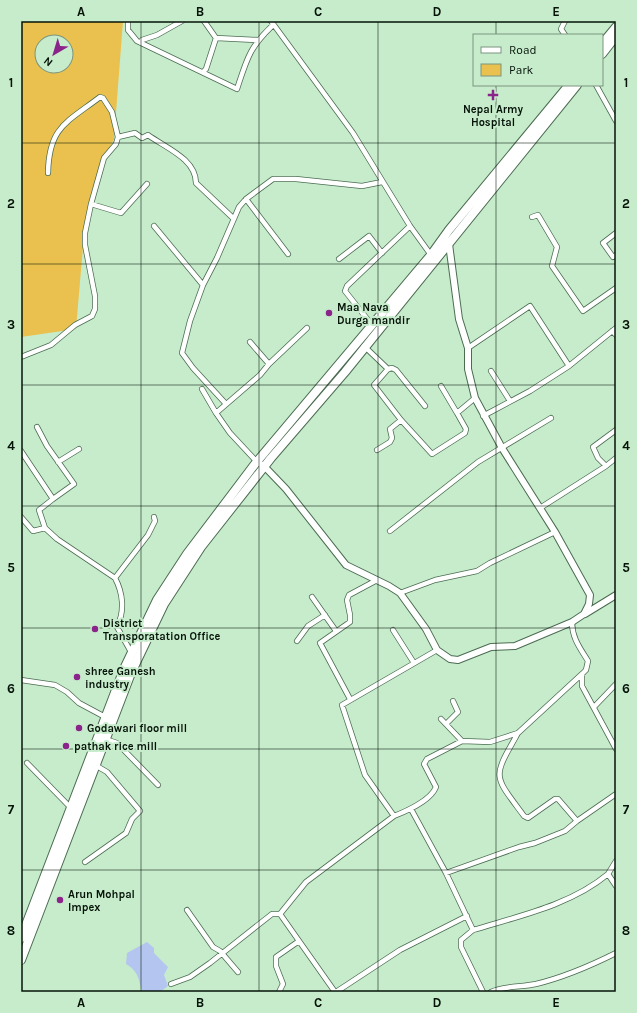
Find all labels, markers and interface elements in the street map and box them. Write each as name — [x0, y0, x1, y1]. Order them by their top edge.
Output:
text: A — [77, 4, 85, 19]
text: B — [196, 4, 204, 19]
text: C — [314, 4, 322, 19]
text: D — [433, 4, 442, 19]
text: E — [552, 4, 560, 19]
north arrow — [34, 34, 74, 74]
legend — [473, 34, 603, 86]
text: Road — [509, 43, 537, 57]
text: N — [41, 54, 55, 69]
text: Park — [509, 63, 534, 77]
text: 1 — [9, 75, 13, 90]
text: 1 — [624, 75, 628, 90]
marker: Nepal Army Hospital — [487, 89, 499, 101]
place label: Nepal Army Hospital — [463, 103, 524, 129]
text: 2 — [7, 196, 15, 211]
text: 2 — [622, 196, 630, 211]
place label: Maa Nava Durga mandir — [337, 301, 410, 327]
marker: Maa Nava Durga mandir — [324, 308, 334, 318]
text: 3 — [7, 317, 15, 332]
text: 3 — [622, 317, 630, 332]
text: 4 — [7, 438, 15, 453]
text: 4 — [622, 438, 630, 453]
text: 5 — [7, 560, 15, 575]
text: 5 — [622, 560, 630, 575]
place label: District Transporatation Office — [103, 617, 221, 643]
marker: District Transporatation Office — [90, 624, 100, 634]
place label: shree Ganesh industry — [85, 665, 156, 691]
marker: shree Ganesh industry — [72, 672, 82, 682]
text: 6 — [7, 681, 15, 696]
text: 6 — [622, 681, 630, 696]
place label: Godawari floor mill — [87, 722, 187, 735]
marker: Godawari floor mill — [74, 723, 84, 733]
place label: pathak rice mill — [74, 740, 157, 753]
marker: pathak rice mill — [61, 741, 71, 751]
text: 7 — [8, 802, 15, 817]
text: 7 — [623, 802, 630, 817]
place label: Arun Mohpal Impex — [68, 888, 135, 914]
marker: Arun Mohpal Impex — [55, 895, 65, 905]
text: 8 — [7, 923, 15, 938]
text: 8 — [622, 923, 630, 938]
text: A — [77, 995, 85, 1010]
text: B — [196, 995, 204, 1010]
text: C — [314, 995, 322, 1010]
text: D — [433, 995, 442, 1010]
text: E — [552, 995, 560, 1010]

